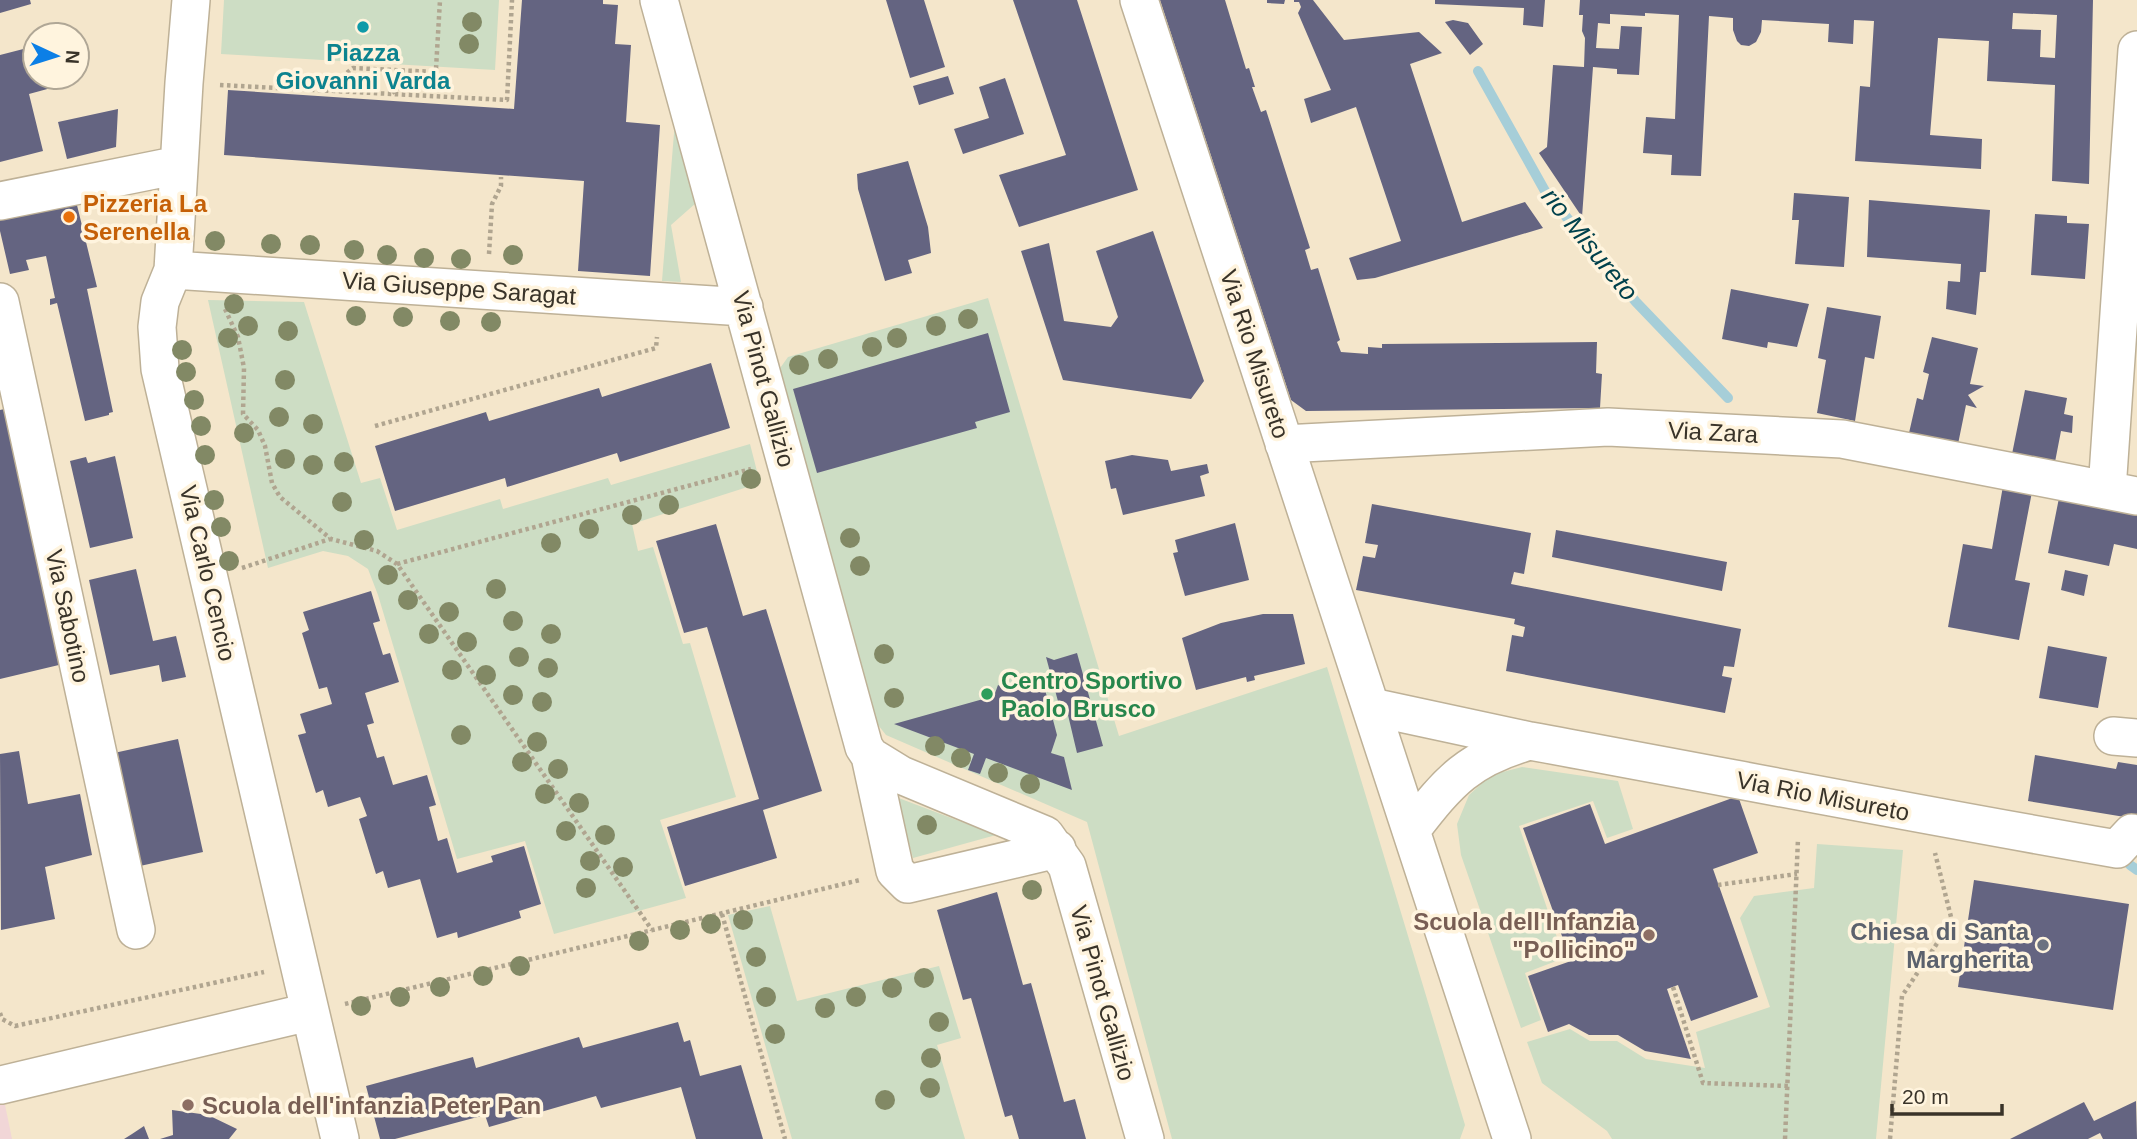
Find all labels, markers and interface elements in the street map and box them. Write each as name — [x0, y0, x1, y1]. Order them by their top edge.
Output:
marker: Piazza Giovanni Varda — [355, 19, 371, 35]
north arrow — [21, 21, 91, 91]
place label: Piazza Giovanni Varda — [276, 39, 451, 94]
text: N — [62, 50, 83, 65]
water label: rio Misureto — [1536, 182, 1644, 306]
place label: Pizzeria La Serenella — [83, 190, 208, 245]
marker: Pizzeria La Serenella — [61, 209, 77, 225]
street label: Via Giuseppe Saragat — [341, 266, 577, 310]
street label: Via Rio Misureto — [1215, 266, 1295, 442]
street label: Via Pinot Gallizio — [728, 288, 800, 470]
street label: Via Zara — [1667, 416, 1759, 448]
street label: Via Carlo Cencio — [175, 482, 241, 664]
street label: Via Sabotino — [41, 547, 95, 685]
place label: Centro Sportivo Paolo Brusco — [1001, 667, 1182, 722]
marker: Centro Sportivo Paolo Brusco — [979, 686, 995, 702]
street label: Via Rio Misureto — [1734, 766, 1912, 826]
street label: Via Pinot Gallizio — [1065, 902, 1141, 1084]
place label: Scuola dell'Infanzia "Pollicino" — [1413, 908, 1636, 963]
place label: Chiesa di Santa Margherita — [1850, 918, 2030, 973]
marker: Scuola dell'Infanzia "Pollicino" — [1641, 927, 1657, 943]
marker: Chiesa di Santa Margherita — [2035, 937, 2051, 953]
scale bar — [1892, 1072, 2002, 1116]
text: 20 m — [1902, 1085, 1949, 1108]
place label: Scuola dell'infanzia Peter Pan — [202, 1092, 541, 1119]
marker: Scuola dell'infanzia Peter Pan — [180, 1097, 196, 1113]

